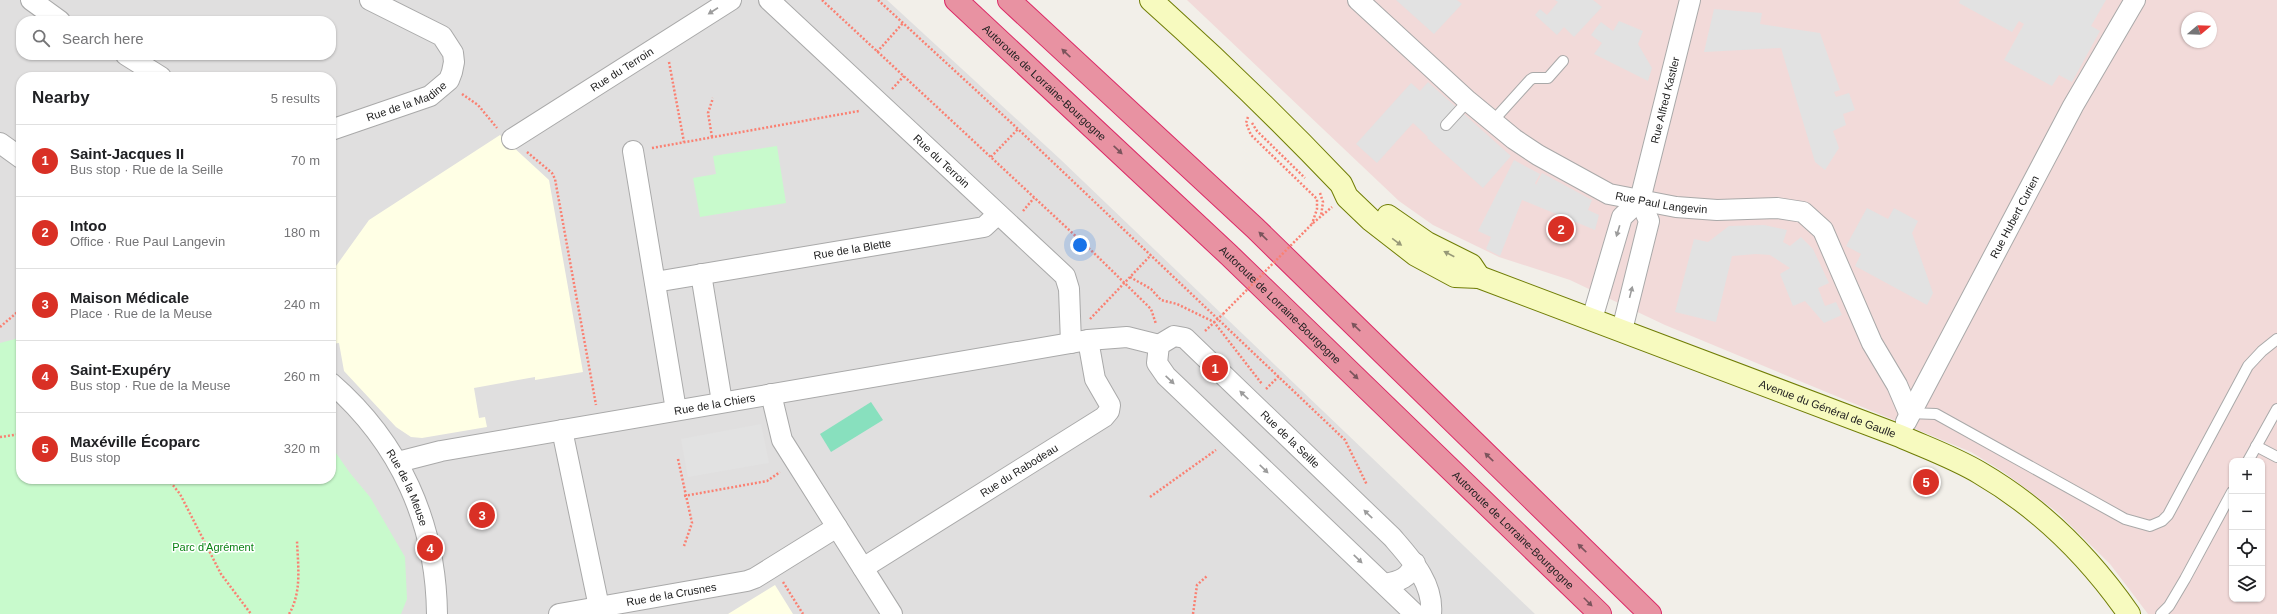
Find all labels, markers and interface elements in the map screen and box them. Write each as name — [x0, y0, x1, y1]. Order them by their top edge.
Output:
one-way arrow — [708, 7, 718, 15]
north arrow — [2181, 12, 2217, 48]
search box — [16, 16, 336, 60]
street label: Autoroute de Lorraine-Bourgogne — [980, 22, 1108, 143]
icon: search — [30, 27, 52, 49]
text: Search here — [62, 30, 144, 47]
street label: Rue du Terroin — [588, 45, 655, 94]
one-way arrow — [1061, 48, 1071, 58]
street label: Rue Alfred Kastler — [1648, 55, 1682, 145]
street label: Rue de la Madine — [365, 79, 449, 123]
text: Nearby — [32, 88, 90, 107]
text: 5 results — [271, 91, 320, 106]
street label: Rue du Terroin — [911, 132, 972, 190]
text: Saint-Jacques II — [70, 145, 184, 162]
one-way arrow — [1113, 146, 1123, 155]
text: 1 — [41, 153, 49, 168]
text: 70 m — [291, 153, 320, 168]
text: Bus stop · Rue de la Seille — [70, 162, 223, 177]
street label: Rue Hubert Curien — [1988, 173, 2041, 260]
street label: Rue Paul Langevin — [1614, 189, 1708, 215]
pin: 2 — [1548, 214, 1574, 244]
text: Intoo — [70, 217, 107, 234]
text: 2 — [41, 225, 49, 240]
text: 180 m — [284, 225, 320, 240]
one-way arrow — [1615, 226, 1621, 238]
one-way arrow — [1258, 231, 1268, 241]
text: Office · Rue Paul Langevin — [70, 234, 225, 249]
your location — [1070, 235, 1090, 255]
street label: Rue de la Blette — [813, 237, 892, 261]
one-way arrow — [1391, 237, 1402, 246]
street label: Autoroute de Lorraine-Bourgogne — [1217, 243, 1343, 366]
one-way arrow — [1443, 251, 1454, 257]
one-way arrow — [1629, 285, 1635, 298]
text: Maison Médicale — [70, 289, 189, 306]
text: 3 — [41, 297, 49, 312]
text: 240 m — [284, 297, 320, 312]
text: Place · Rue de la Meuse — [70, 306, 212, 321]
one-way arrow — [1351, 322, 1361, 332]
pin: 1 — [1202, 353, 1228, 383]
text: Saint-Exupéry — [70, 361, 171, 378]
text: 4 — [41, 369, 49, 384]
text: 260 m — [284, 369, 320, 384]
one-way arrow — [1349, 371, 1359, 380]
one-way arrow — [1165, 375, 1175, 384]
street label: Avenue du Général de Gaulle — [1758, 377, 1897, 440]
text: Bus stop · Rue de la Meuse — [70, 378, 230, 393]
one-way arrow — [1239, 390, 1249, 400]
street label: Rue de la Chiers — [673, 391, 757, 417]
street label: Rue de la Seille — [1258, 408, 1322, 470]
text: Maxéville Écoparc — [70, 433, 200, 450]
text: 5 — [41, 441, 49, 456]
text: 320 m — [284, 441, 320, 456]
street label: Rue du Rabodeau — [978, 441, 1060, 499]
street label: Rue de la Meuse — [384, 447, 430, 527]
text: Bus stop — [70, 450, 121, 465]
one-way arrow — [1484, 452, 1494, 462]
map controls — [2229, 458, 2265, 602]
button: + — [2229, 458, 2265, 494]
one-way arrow — [1259, 464, 1269, 474]
pin: 5 — [1913, 467, 1939, 497]
street label: Autoroute de Lorraine-Bourgogne — [1450, 469, 1576, 591]
button: − — [2229, 494, 2265, 530]
pin: 3 — [469, 500, 495, 530]
one-way arrow — [1363, 509, 1373, 519]
button: locate — [2229, 530, 2265, 566]
pin: 4 — [417, 533, 443, 563]
park label: Parc d'Agrément — [172, 541, 254, 553]
one-way arrow — [1577, 543, 1587, 552]
one-way arrow — [1353, 554, 1363, 564]
button: layers — [2229, 566, 2265, 602]
street label: Rue de la Crusnes — [625, 580, 718, 608]
one-way arrow — [1583, 597, 1593, 607]

